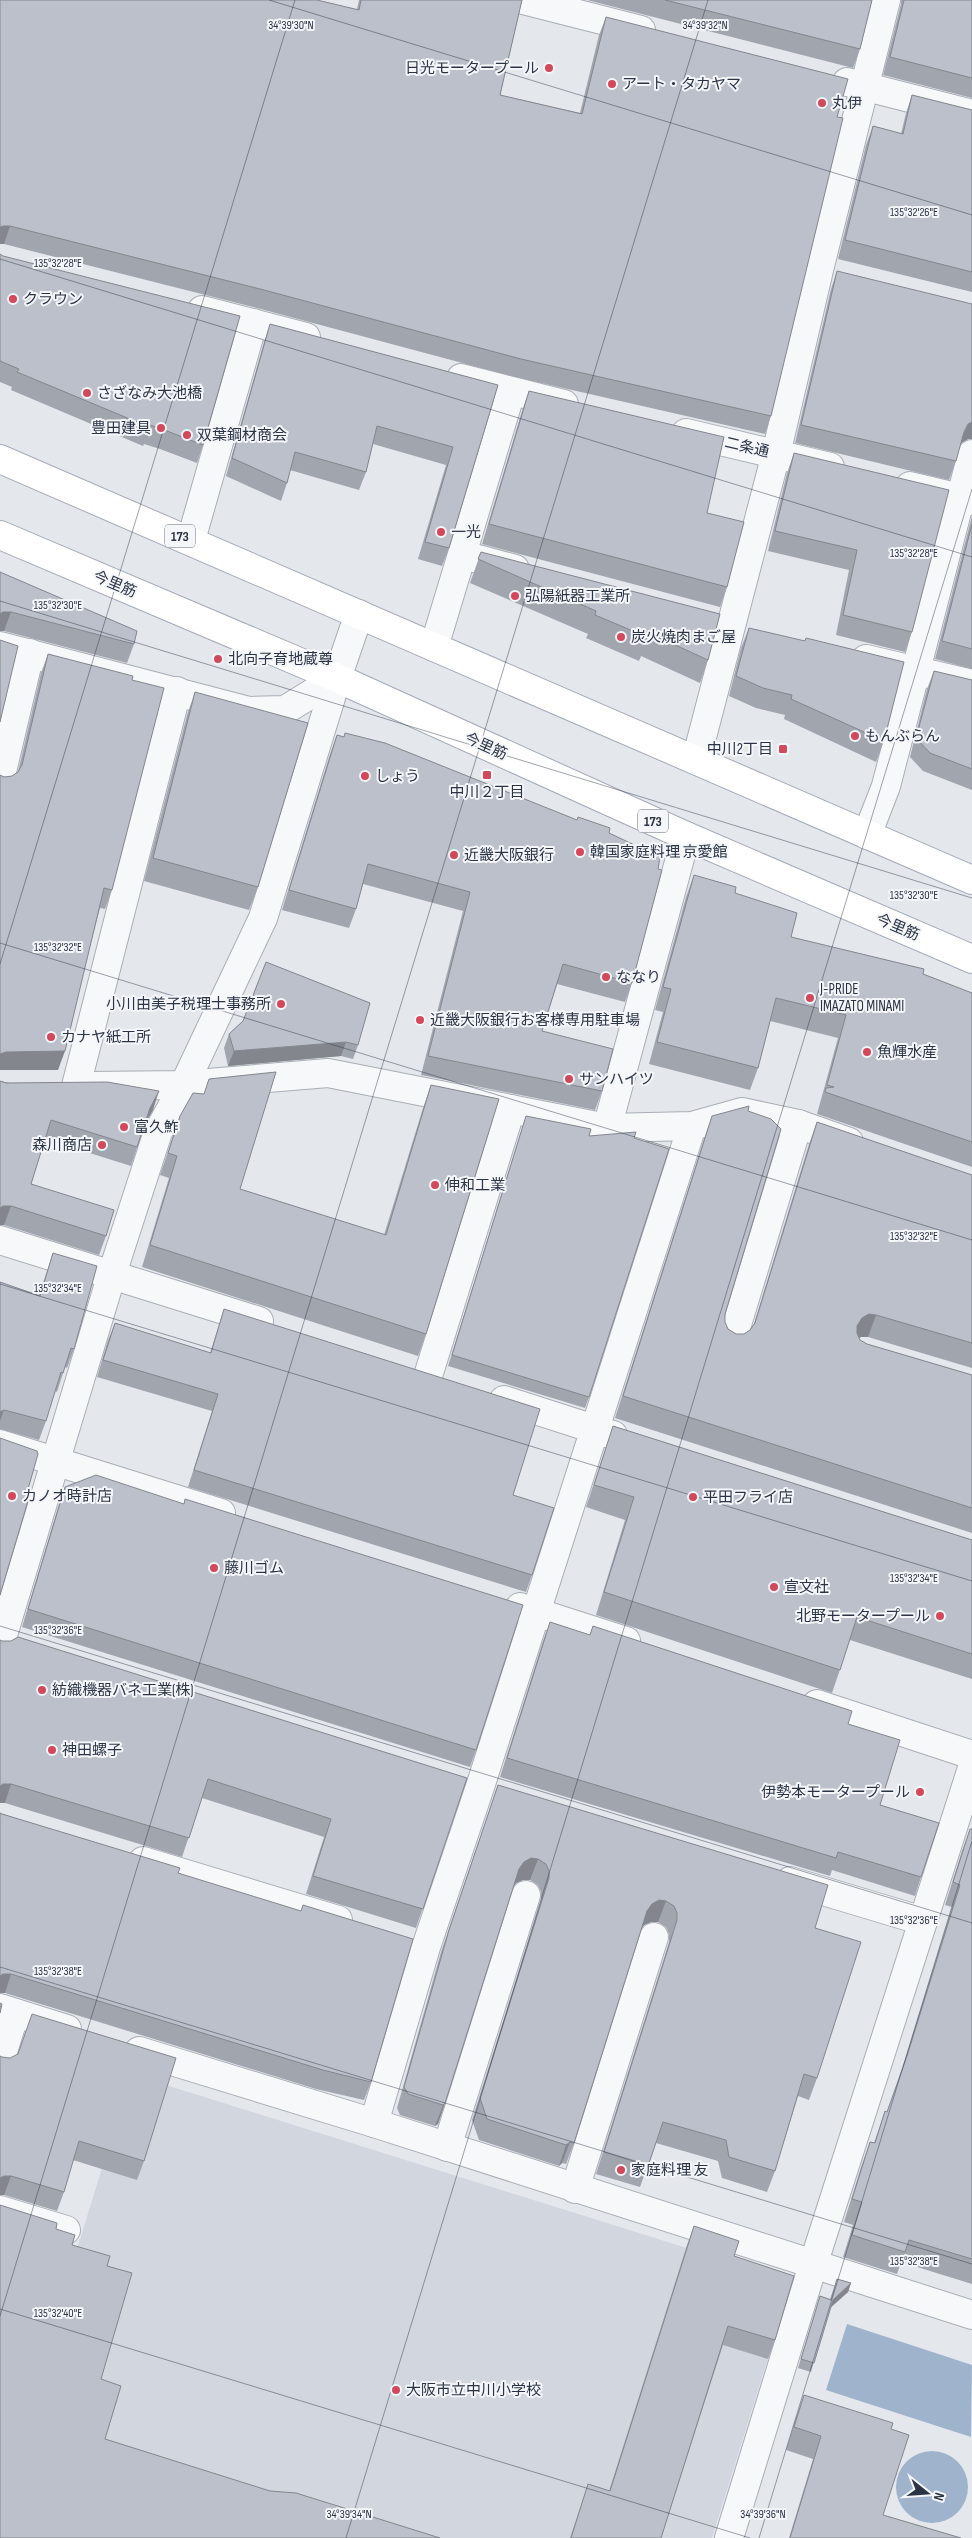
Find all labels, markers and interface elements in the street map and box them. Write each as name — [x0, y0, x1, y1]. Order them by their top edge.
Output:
text: 34°39'30"N — [268, 18, 314, 33]
text: 34°39'32"N — [682, 18, 728, 33]
place label: 日光モータープール — [405, 59, 539, 78]
marker: 日光モータープール — [543, 62, 555, 74]
place label: アート・タカヤマ — [622, 75, 741, 94]
marker: アート・タカヤマ — [606, 78, 618, 90]
place label: 丸伊 — [832, 94, 862, 113]
marker: 丸伊 — [816, 97, 828, 109]
text: 135°32'26"E — [890, 205, 938, 220]
text: 135°32'28"E — [34, 256, 82, 271]
place label: クラウン — [23, 290, 83, 309]
marker: クラウン — [7, 293, 19, 305]
place label: さざなみ大池橋 — [97, 384, 202, 403]
marker: さざなみ大池橋 — [81, 387, 93, 399]
place label: 豊田建具 — [91, 419, 151, 438]
marker: 豊田建具 — [155, 422, 167, 434]
place label: 双葉鋼材商会 — [197, 426, 287, 445]
marker: 双葉鋼材商会 — [181, 429, 193, 441]
street label: 二条通 — [723, 433, 771, 462]
place label: 一光 — [451, 523, 481, 542]
road number: 173 — [165, 524, 195, 548]
marker: 一光 — [435, 526, 447, 538]
text: 135°32'28"E — [890, 546, 938, 561]
street label: 今里筋 — [90, 567, 139, 602]
place label: 弘陽紙器工業所 — [525, 587, 630, 606]
marker: 弘陽紙器工業所 — [509, 590, 521, 602]
text: 135°32'30"E — [34, 598, 82, 613]
place label: 炭火焼肉まご屋 — [631, 628, 736, 647]
marker: 炭火焼肉まご屋 — [615, 631, 627, 643]
place label: 北向子育地蔵尊 — [228, 650, 333, 669]
marker: 北向子育地蔵尊 — [212, 653, 224, 665]
place label: もんぶらん — [865, 727, 940, 746]
street label: 今里筋 — [461, 729, 510, 764]
marker: もんぶらん — [849, 730, 861, 742]
place label: 中川2丁目 — [707, 740, 773, 759]
marker: 中川2丁目 — [777, 743, 789, 755]
place label: しょう — [375, 767, 420, 786]
marker: 中川２丁目 — [481, 769, 493, 781]
marker: しょう — [359, 770, 371, 782]
place label: 中川２丁目 — [449, 783, 525, 802]
road number: 173 — [638, 809, 668, 832]
place label: 韓国家庭料理 京愛館 — [590, 843, 727, 862]
place label: 近畿大阪銀行 — [464, 846, 554, 865]
marker: 韓国家庭料理 京愛館 — [574, 846, 586, 858]
marker: 近畿大阪銀行 — [448, 849, 460, 861]
text: 135°32'30"E — [890, 888, 938, 903]
street label: 今里筋 — [873, 910, 922, 945]
text: 135°32'32"E — [34, 940, 82, 955]
place label: ななり — [616, 968, 661, 987]
marker: ななり — [600, 971, 612, 983]
place label: J-PRIDE IMAZATO MINAMI — [819, 980, 904, 1016]
marker: J-PRIDE IMAZATO MINAMI — [804, 992, 816, 1004]
place label: 小川由美子税理士事務所 — [106, 995, 271, 1014]
marker: 小川由美子税理士事務所 — [275, 998, 287, 1010]
place label: 近畿大阪銀行お客様専用駐車場 — [430, 1011, 640, 1030]
marker: 近畿大阪銀行お客様専用駐車場 — [414, 1014, 426, 1026]
place label: カナヤ紙工所 — [61, 1028, 151, 1047]
marker: カナヤ紙工所 — [45, 1031, 57, 1043]
place label: 魚輝水産 — [877, 1043, 937, 1062]
marker: 魚輝水産 — [861, 1046, 873, 1058]
place label: サンハイツ — [579, 1070, 654, 1089]
marker: サンハイツ — [563, 1073, 575, 1085]
place label: 富久鮓 — [134, 1118, 179, 1137]
marker: 富久鮓 — [118, 1121, 130, 1133]
place label: 森川商店 — [32, 1136, 92, 1155]
marker: 森川商店 — [96, 1139, 108, 1151]
place label: 伸和工業 — [445, 1176, 505, 1195]
marker: 伸和工業 — [429, 1179, 441, 1191]
text: 135°32'32"E — [890, 1229, 938, 1244]
text: 135°32'34"E — [34, 1281, 82, 1296]
place label: カノオ時計店 — [22, 1487, 112, 1506]
place label: 平田フライ店 — [703, 1488, 793, 1507]
marker: カノオ時計店 — [6, 1490, 18, 1502]
marker: 平田フライ店 — [687, 1491, 699, 1503]
place label: 藤川ゴム — [224, 1559, 284, 1578]
marker: 藤川ゴム — [208, 1562, 220, 1574]
text: 135°32'34"E — [890, 1571, 938, 1586]
place label: 宣文社 — [784, 1578, 829, 1597]
marker: 宣文社 — [768, 1581, 780, 1593]
place label: 北野モータープール — [796, 1607, 930, 1626]
marker: 北野モータープール — [934, 1610, 946, 1622]
text: 135°32'36"E — [34, 1623, 82, 1638]
place label: 紡織機器バネ工業(株) — [52, 1681, 194, 1700]
marker: 紡織機器バネ工業(株) — [36, 1684, 48, 1696]
place label: 神田螺子 — [62, 1741, 122, 1760]
marker: 神田螺子 — [46, 1744, 58, 1756]
place label: 伊勢本モータープール — [761, 1783, 910, 1802]
marker: 伊勢本モータープール — [914, 1786, 926, 1798]
text: 135°32'36"E — [890, 1913, 938, 1928]
text: 135°32'38"E — [34, 1964, 82, 1979]
place label: 家庭料理 友 — [631, 2161, 708, 2180]
marker: 家庭料理 友 — [615, 2164, 627, 2176]
text: 135°32'38"E — [890, 2254, 938, 2269]
text: 135°32'40"E — [34, 2306, 82, 2321]
place label: 大阪市立中川小学校 — [406, 2381, 541, 2400]
marker: 大阪市立中川小学校 — [390, 2384, 402, 2396]
north arrow — [902, 2468, 952, 2518]
text: N — [930, 2491, 948, 2503]
text: 34°39'34"N — [326, 2507, 372, 2522]
text: 34°39'36"N — [740, 2507, 786, 2522]

